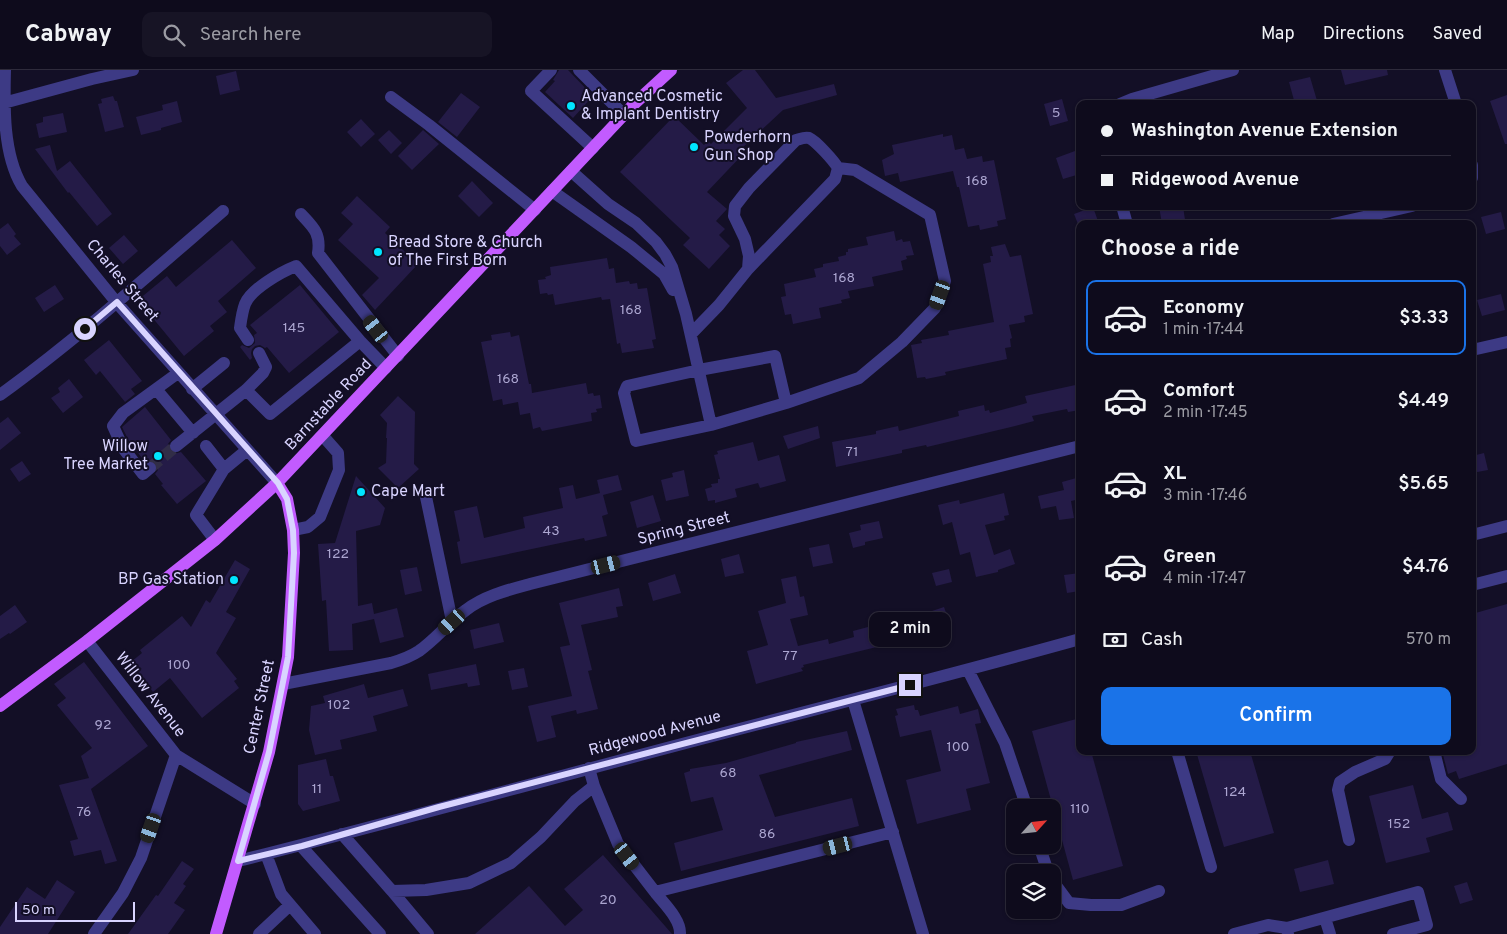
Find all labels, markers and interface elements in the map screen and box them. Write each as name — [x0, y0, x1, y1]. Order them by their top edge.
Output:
search box — [142, 12, 492, 57]
text: Cabway — [25, 20, 112, 50]
icon: search — [160, 21, 188, 49]
text: Search here — [200, 23, 301, 47]
text: Map — [1261, 23, 1295, 46]
text: Directions — [1323, 23, 1405, 46]
text: Saved — [1433, 23, 1482, 46]
place label: Advanced Cosmetic & Implant Dentistry — [581, 87, 723, 125]
marker: Advanced Cosmetic & Implant Dentistry — [565, 100, 577, 112]
house number: 5 — [1052, 105, 1060, 122]
text: Washington Avenue Extension — [1131, 119, 1398, 143]
place label: Powderhorn Gun Shop — [704, 128, 791, 166]
marker: Powderhorn Gun Shop — [688, 141, 700, 153]
text: Ridgewood Avenue — [1131, 168, 1299, 192]
house number: 168 — [966, 173, 988, 190]
place label: Bread Store & Church of The First Born — [388, 233, 543, 271]
street label: Charles Street — [82, 235, 162, 327]
text: Choose a ride — [1101, 236, 1239, 263]
marker: Bread Store & Church of The First Born — [372, 246, 384, 258]
house number: 168 — [833, 270, 855, 287]
car — [927, 278, 952, 312]
icon: car — [1103, 295, 1148, 340]
text: Economy — [1163, 296, 1244, 320]
house number: 168 — [620, 302, 642, 319]
text: $3.33 — [1399, 306, 1449, 330]
car — [360, 313, 391, 345]
route start — [74, 318, 96, 340]
house number: 145 — [283, 320, 305, 337]
text: 1 min · 17:44 — [1163, 320, 1244, 340]
street label: Barnstable Road — [281, 355, 377, 455]
house number: 168 — [497, 371, 519, 388]
icon: car — [1103, 378, 1148, 423]
text: Comfort — [1163, 379, 1235, 403]
text: $4.49 — [1398, 389, 1449, 413]
text: 2 min · 17:45 — [1163, 403, 1248, 423]
place label: Willow Tree Market — [63, 437, 148, 475]
house number: 71 — [846, 444, 858, 461]
marker: Willow Tree Market — [152, 450, 164, 462]
icon: car — [1103, 461, 1148, 506]
text: XL — [1163, 462, 1186, 486]
text: $5.65 — [1398, 472, 1449, 496]
place label: Cape Mart — [371, 482, 445, 502]
marker: Cape Mart — [355, 486, 367, 498]
text: 3 min · 17:46 — [1163, 486, 1247, 506]
street label: Spring Street — [636, 508, 732, 550]
house number: 43 — [542, 523, 560, 540]
icon: car — [1103, 544, 1148, 589]
text: Green — [1163, 545, 1216, 569]
house number: 122 — [327, 546, 349, 563]
car — [589, 554, 622, 576]
text: $4.76 — [1402, 555, 1449, 579]
text: 4 min · 17:47 — [1163, 569, 1246, 589]
place label: BP Gas Station — [118, 570, 224, 590]
marker: BP Gas Station — [228, 574, 240, 586]
car — [435, 606, 468, 638]
callout: 2 min — [869, 612, 951, 648]
text: 2 min — [889, 619, 931, 639]
icon: cash — [1101, 626, 1129, 654]
text: Cash — [1141, 628, 1183, 652]
text: 570 m — [1406, 630, 1451, 650]
street label: Willow Avenue — [111, 648, 189, 742]
house number: 77 — [782, 648, 798, 665]
house number: 100 — [167, 657, 191, 674]
street label: Center Street — [240, 658, 280, 756]
route end — [899, 674, 921, 696]
button: Confirm — [1101, 687, 1451, 745]
house number: 102 — [328, 697, 350, 714]
street label: Ridgewood Avenue — [587, 707, 723, 761]
house number: 92 — [95, 717, 111, 734]
house number: 100 — [946, 739, 970, 756]
house number: 68 — [720, 765, 736, 782]
house number: 11 — [312, 781, 322, 798]
house number: 124 — [1224, 784, 1246, 801]
north arrow — [1006, 799, 1061, 854]
map controls — [1006, 799, 1061, 919]
house number: 110 — [1070, 801, 1090, 818]
house number: 76 — [77, 804, 91, 821]
car — [139, 811, 162, 845]
house number: 152 — [1388, 816, 1410, 833]
house number: 86 — [759, 826, 775, 843]
car — [821, 835, 854, 857]
car — [611, 840, 642, 872]
button: layers — [1006, 864, 1061, 919]
house number: 20 — [599, 892, 617, 909]
scale bar — [15, 899, 135, 922]
text: 50 m — [22, 902, 55, 919]

